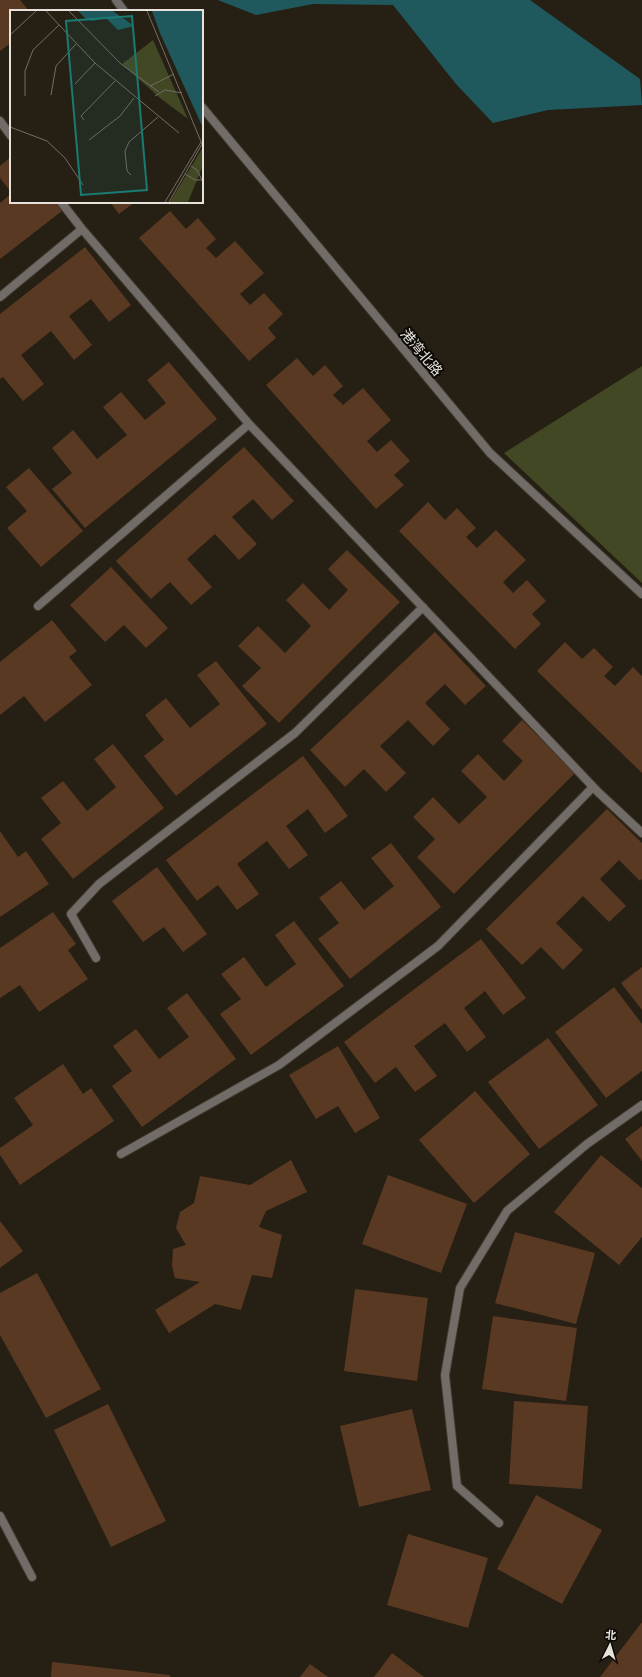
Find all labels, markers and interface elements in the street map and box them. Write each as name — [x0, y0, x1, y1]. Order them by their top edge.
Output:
inset map — [10, 10, 203, 203]
street label: 港湾北路 — [397, 325, 447, 379]
north arrow — [590, 1625, 630, 1665]
text: 北 — [605, 1628, 617, 1641]

